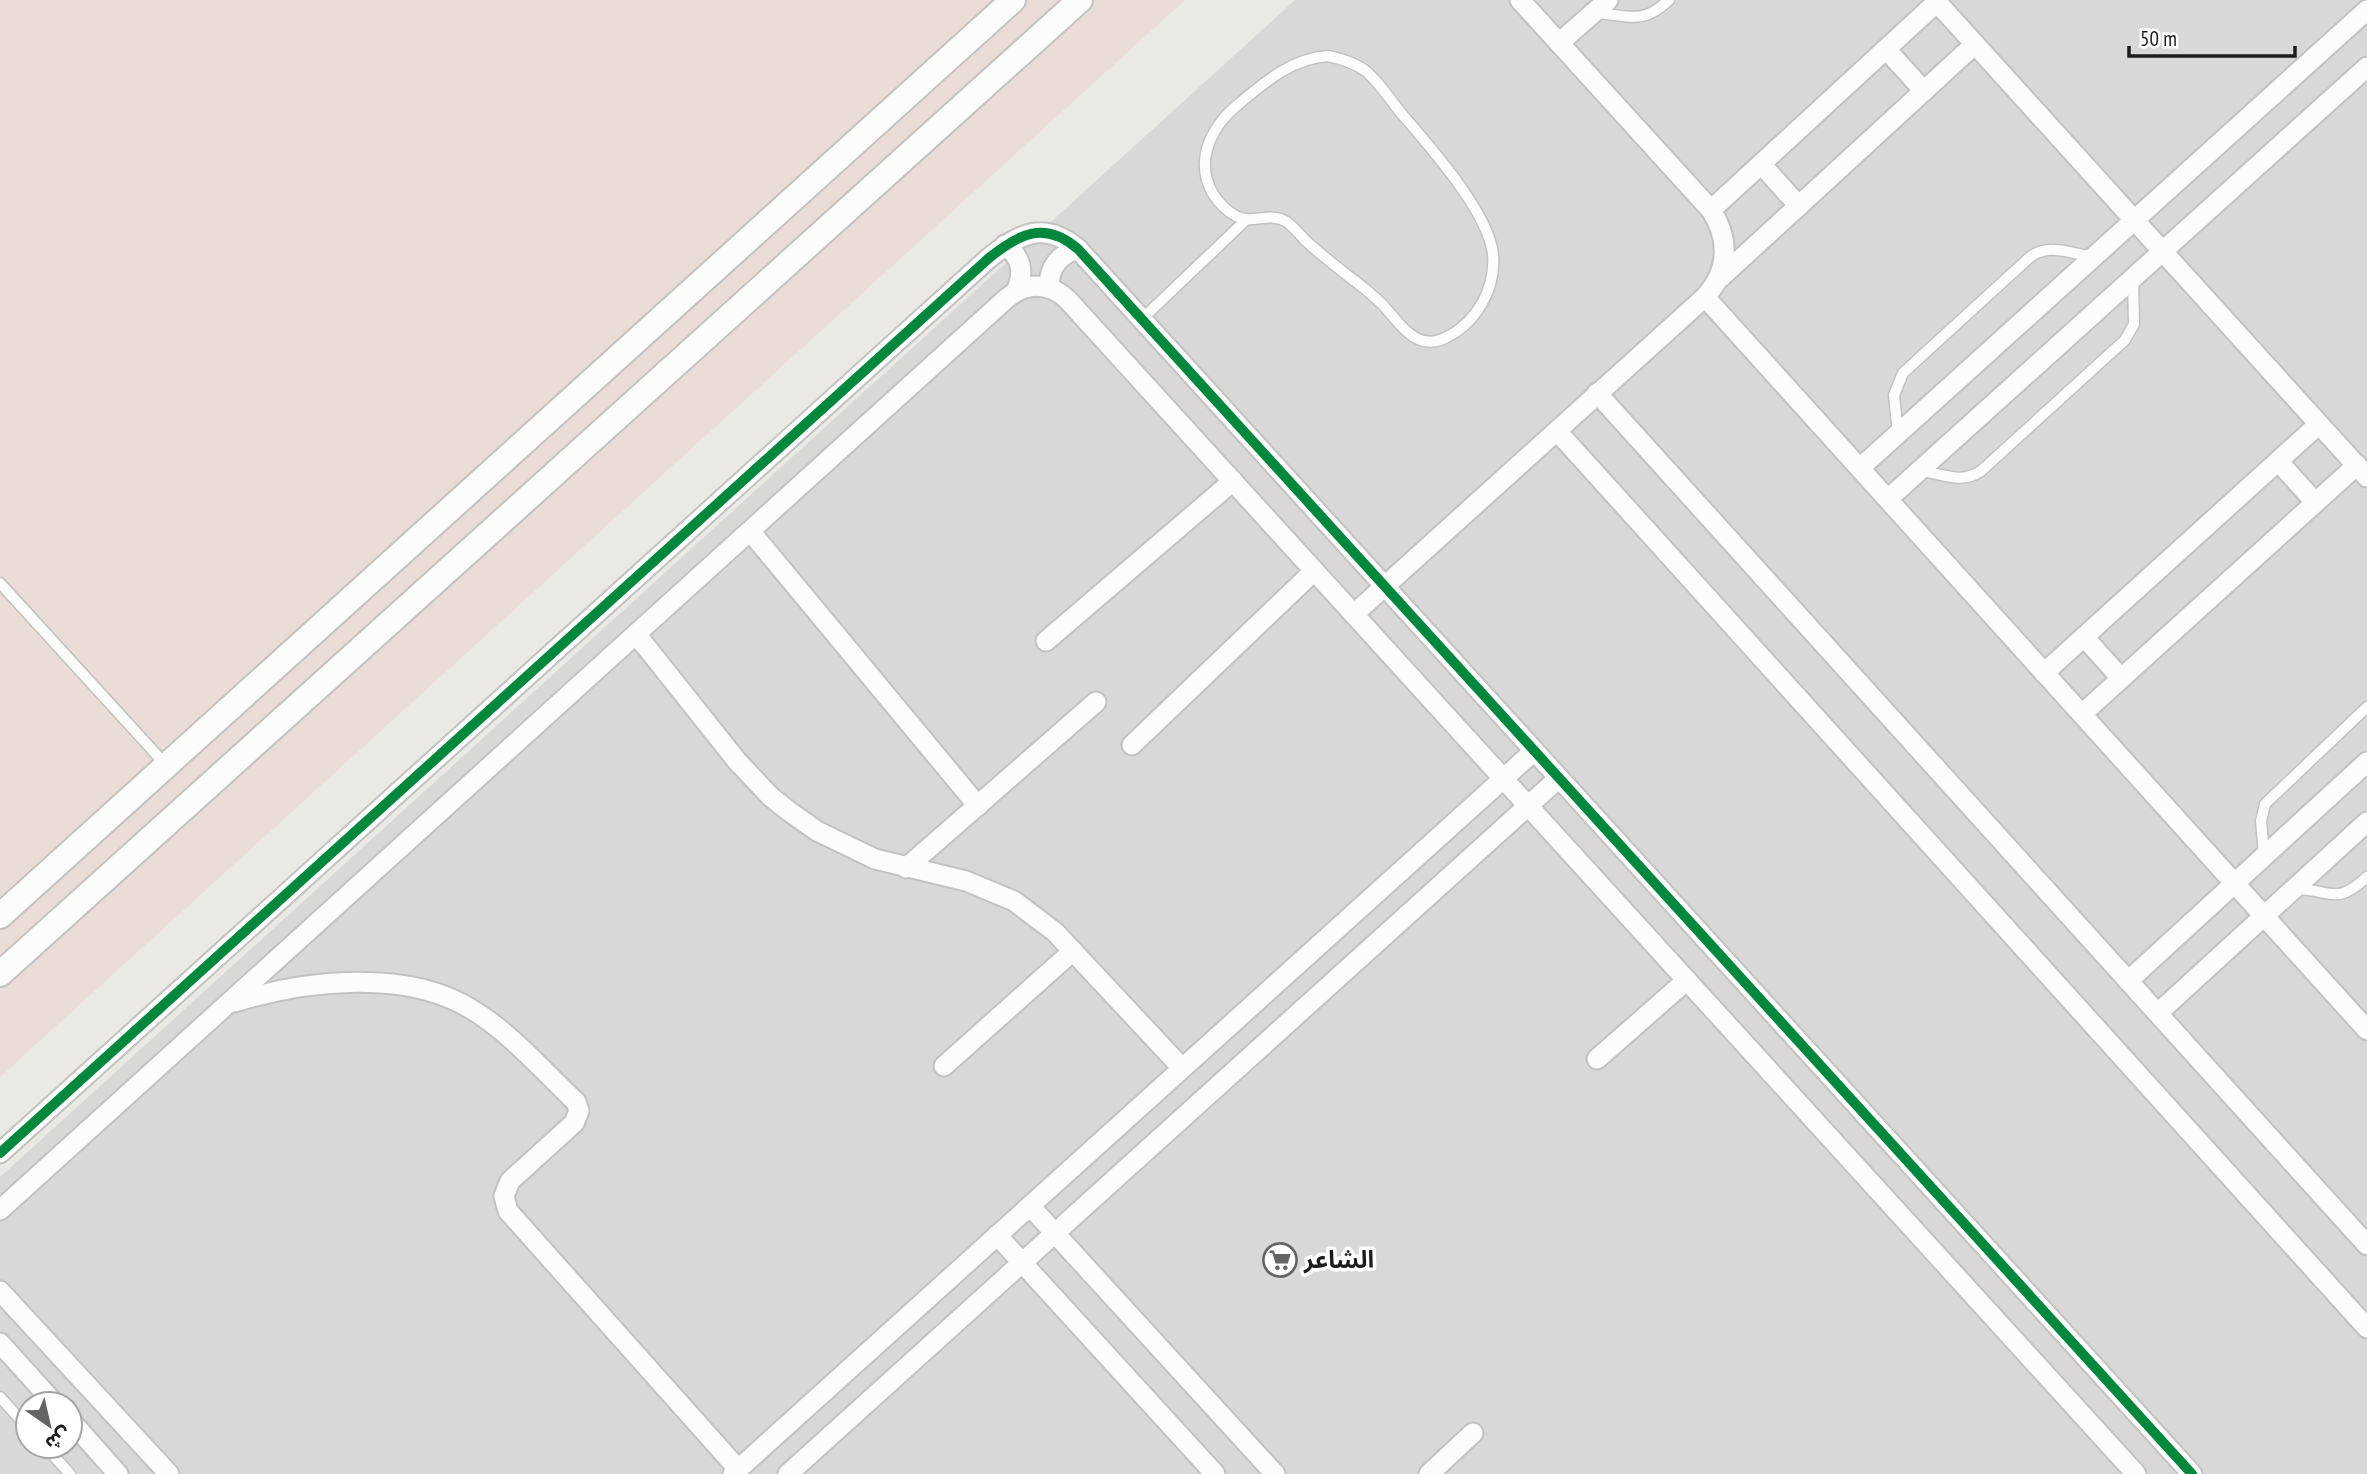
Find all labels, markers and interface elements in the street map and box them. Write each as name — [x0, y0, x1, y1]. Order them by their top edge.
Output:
scale bar — [2129, 14, 2295, 58]
text: 50 m — [2140, 25, 2177, 52]
supermarket icon: الشاعر — [1261, 1241, 1299, 1279]
place label: الشاعر — [1303, 1244, 1374, 1275]
north arrow — [14, 1390, 84, 1460]
text: ش — [41, 1422, 76, 1456]

